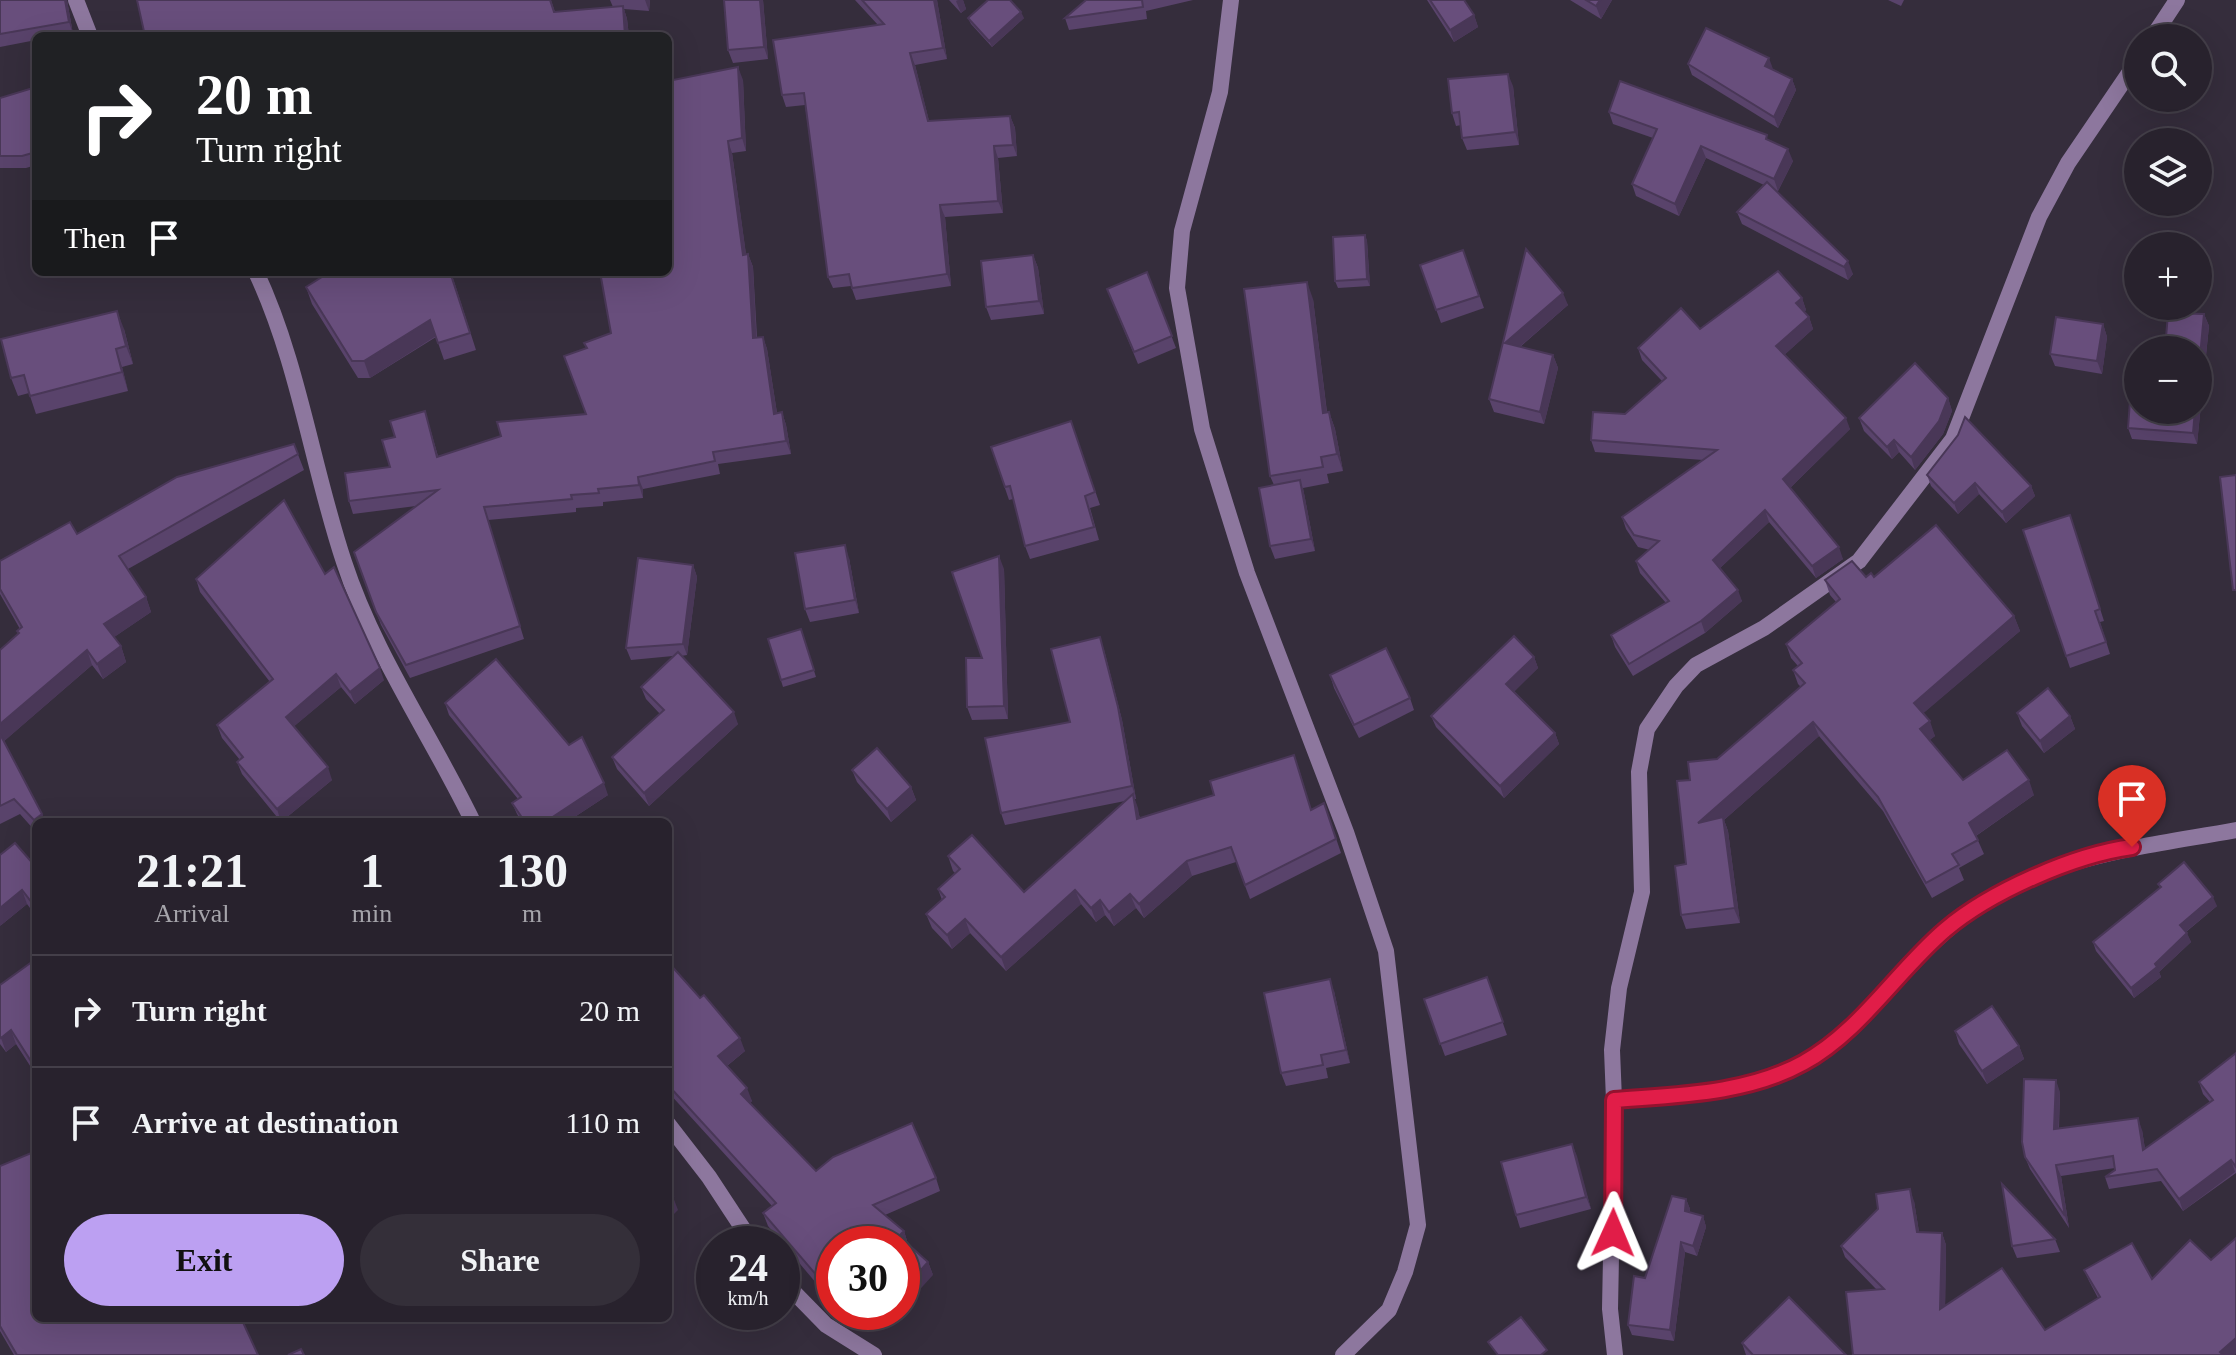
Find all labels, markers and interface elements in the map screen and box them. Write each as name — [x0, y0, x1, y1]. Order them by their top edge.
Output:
map controls — [2124, 24, 2212, 424]
button: search — [2124, 24, 2212, 112]
icon: right — [64, 64, 168, 168]
text: 20 m — [196, 64, 313, 126]
button: layers — [2124, 128, 2212, 216]
text: Turn right — [196, 130, 342, 170]
icon: arrive — [142, 216, 186, 260]
text: Then — [64, 221, 126, 254]
button: + — [2124, 232, 2212, 320]
button: − — [2124, 336, 2212, 424]
pin — [2098, 765, 2166, 847]
icon: arrive — [2110, 777, 2154, 821]
text: 21:21 — [136, 844, 248, 897]
text: 1 — [360, 844, 384, 897]
text: 130 — [496, 844, 568, 897]
text: Arrival — [154, 899, 229, 928]
text: min — [352, 899, 392, 928]
text: m — [522, 899, 542, 928]
icon: right — [64, 989, 108, 1033]
text: Turn right — [132, 994, 267, 1027]
text: 20 m — [579, 994, 640, 1027]
icon: arrive — [64, 1101, 108, 1145]
text: Arrive at destination — [132, 1106, 399, 1139]
text: 110 m — [565, 1106, 640, 1139]
position arrow — [1571, 1191, 1655, 1275]
button: Exit — [64, 1214, 344, 1306]
button: Share — [360, 1214, 640, 1306]
speed limit sign: 30 — [816, 1226, 920, 1330]
text: 24 — [728, 1245, 768, 1290]
text: km/h — [727, 1287, 769, 1309]

